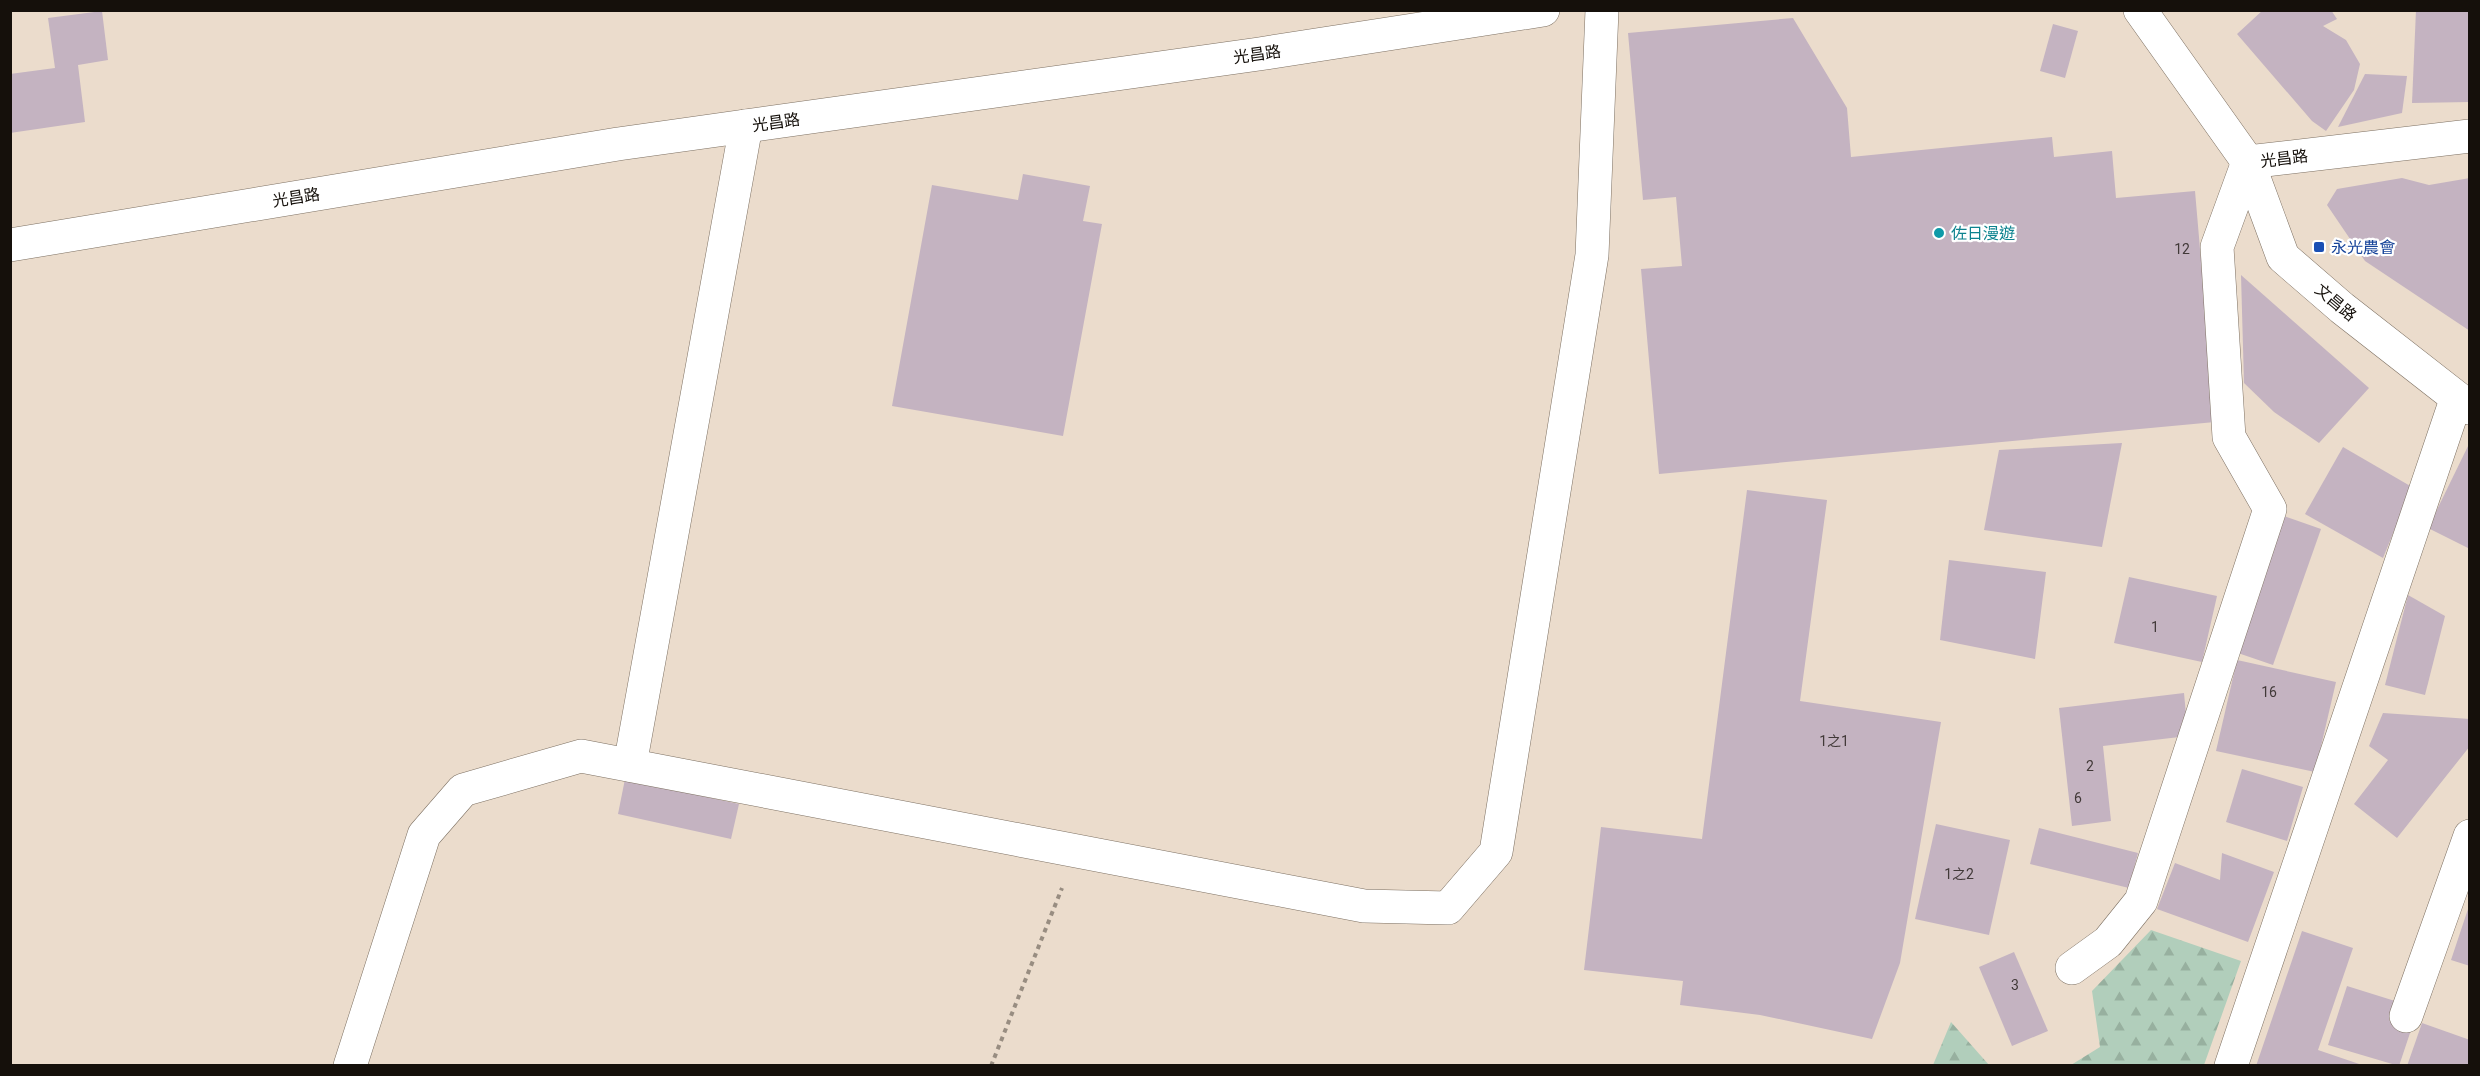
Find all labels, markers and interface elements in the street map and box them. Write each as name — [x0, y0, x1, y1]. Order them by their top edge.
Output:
street label: 光昌路 — [1232, 42, 1282, 67]
street label: 光昌路 — [751, 110, 801, 135]
street label: 光昌路 — [2259, 146, 2309, 171]
street label: 光昌路 — [271, 184, 321, 211]
place label: 佐日漫遊 — [1951, 224, 2015, 243]
marker: 佐日漫遊 — [1932, 226, 1946, 240]
place label: 永光農會 — [2331, 238, 2395, 257]
marker: 永光農會 — [2312, 240, 2326, 254]
house number: 12 — [2174, 241, 2190, 257]
street label: 文昌路 — [2311, 280, 2360, 325]
house number: 1 — [2151, 619, 2159, 635]
house number: 16 — [2261, 684, 2277, 700]
house number: 1之1 — [1819, 733, 1849, 749]
house number: 2 — [2086, 758, 2094, 774]
house number: 6 — [2074, 790, 2082, 806]
house number: 1之2 — [1944, 866, 1974, 882]
house number: 3 — [2011, 977, 2019, 993]

